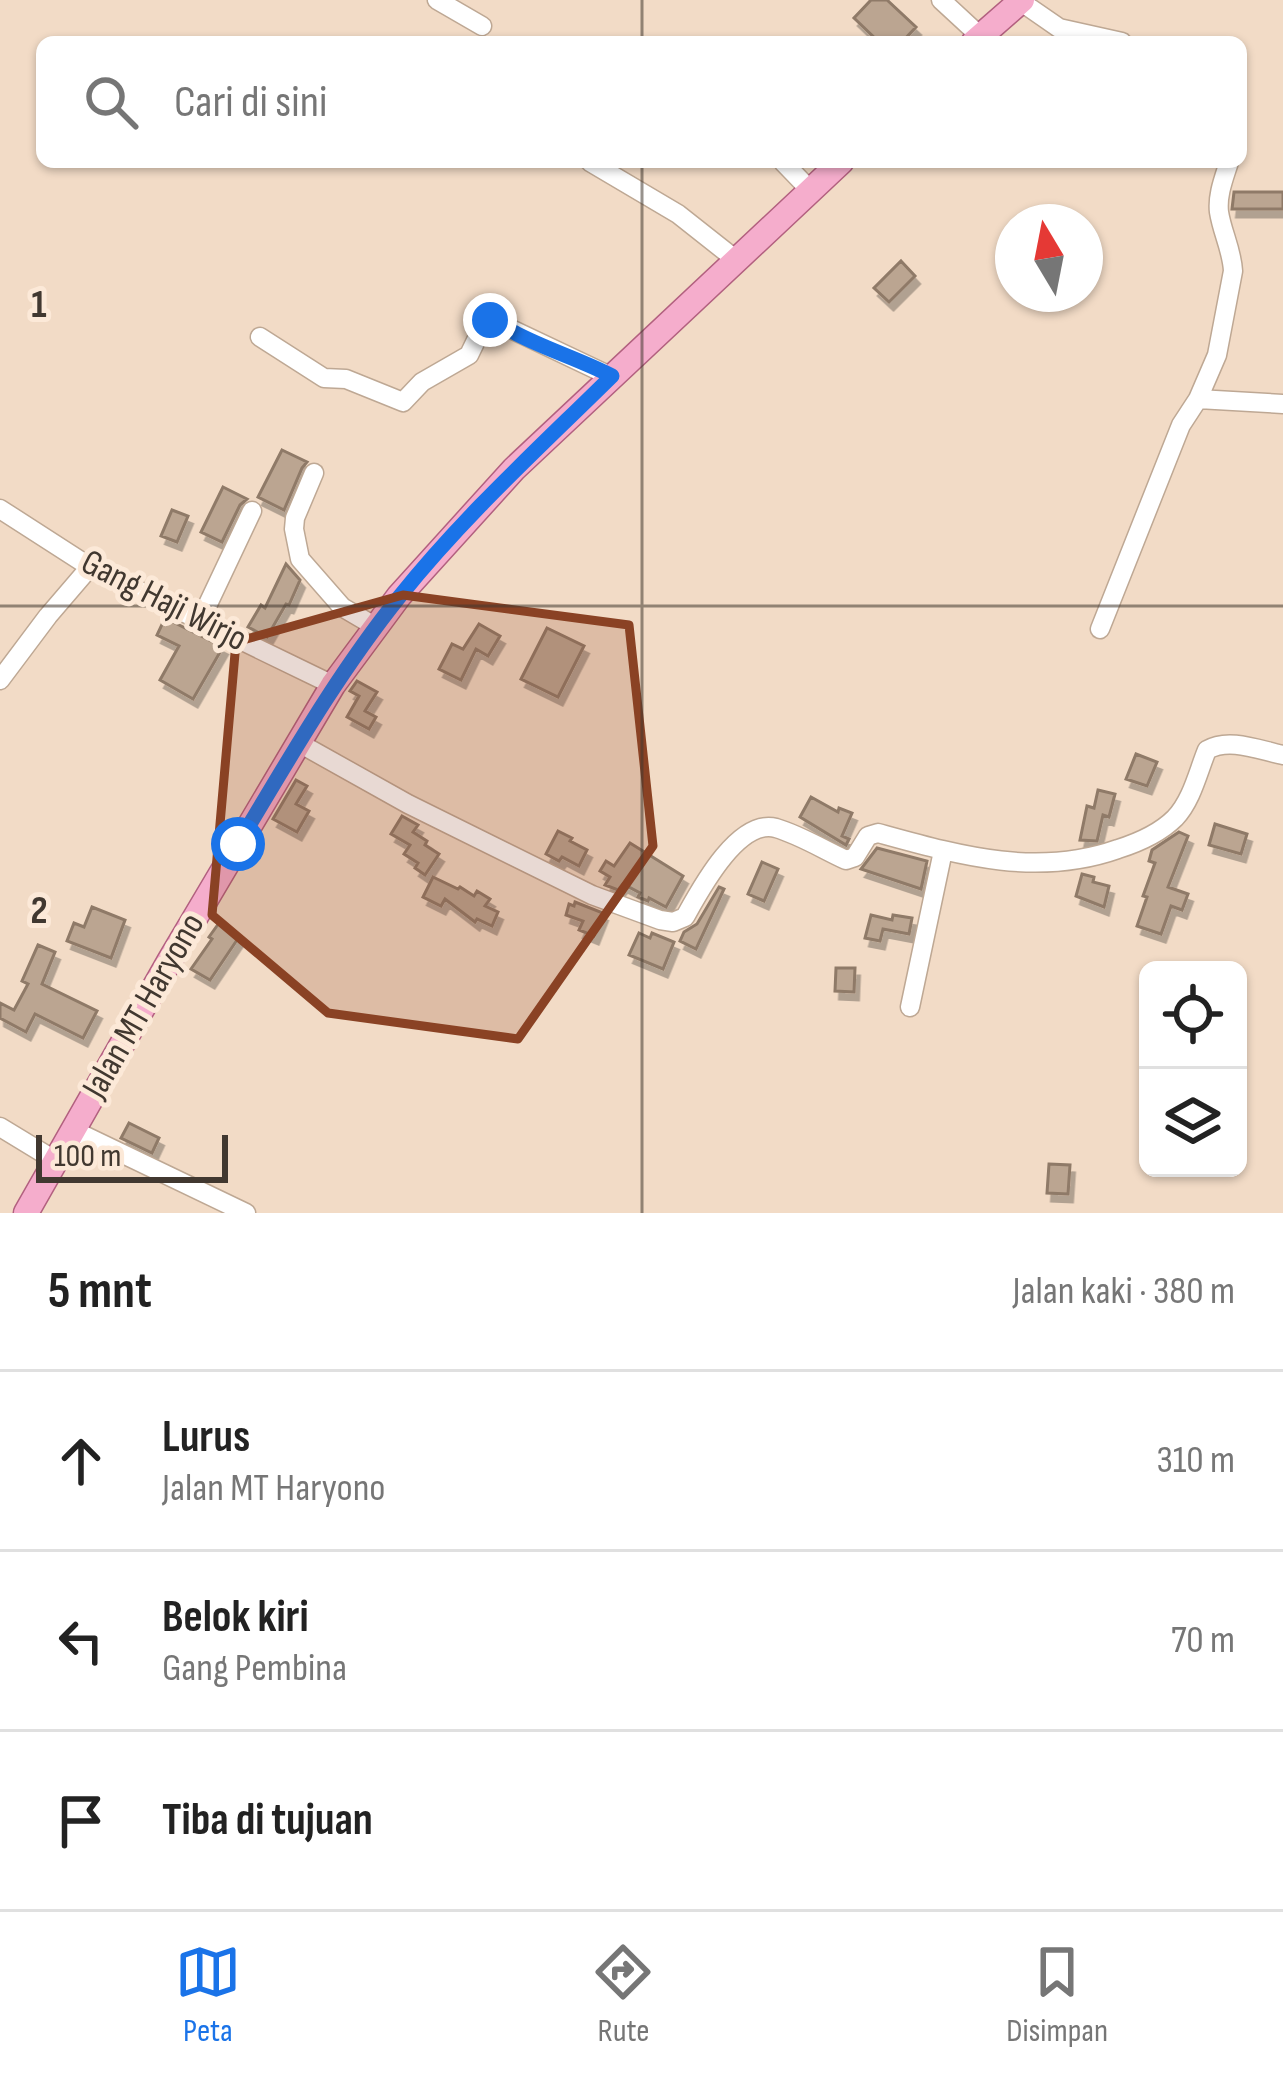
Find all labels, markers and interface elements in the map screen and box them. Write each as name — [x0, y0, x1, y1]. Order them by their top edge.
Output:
search box — [36, 36, 1247, 168]
icon: search — [78, 69, 144, 135]
text: Cari di sini — [174, 75, 327, 130]
north arrow — [995, 204, 1103, 312]
text: 1 — [31, 282, 47, 329]
route end — [463, 293, 517, 347]
street label: Gang Haji Wirjo — [74, 541, 254, 661]
route start — [211, 817, 265, 871]
text: 2 — [30, 888, 48, 935]
street label: Jalan MT Haryono — [73, 906, 214, 1107]
map controls — [1139, 961, 1247, 1177]
button: locate — [1139, 961, 1247, 1069]
button: layers — [1139, 1069, 1247, 1177]
scale bar — [36, 1129, 228, 1182]
text: 100 m — [54, 1136, 121, 1176]
text: 5 mnt — [48, 1261, 152, 1322]
text: Jalan kaki · 380 m — [1013, 1268, 1235, 1315]
text: Lurus — [162, 1410, 250, 1465]
icon: ahead — [48, 1428, 114, 1494]
text: 310 m — [1156, 1437, 1235, 1484]
text: Jalan MT Haryono — [162, 1465, 386, 1512]
text: Belok kiri — [162, 1590, 309, 1645]
icon: left — [48, 1608, 114, 1674]
text: 70 m — [1171, 1617, 1235, 1664]
text: Gang Pembina — [162, 1645, 347, 1692]
icon: arrive — [48, 1788, 114, 1854]
text: Tiba di tujuan — [162, 1793, 373, 1848]
tab: Peta — [175, 1939, 241, 2051]
tab: Rute — [590, 1939, 656, 2051]
tab: Disimpan — [1006, 1939, 1108, 2051]

